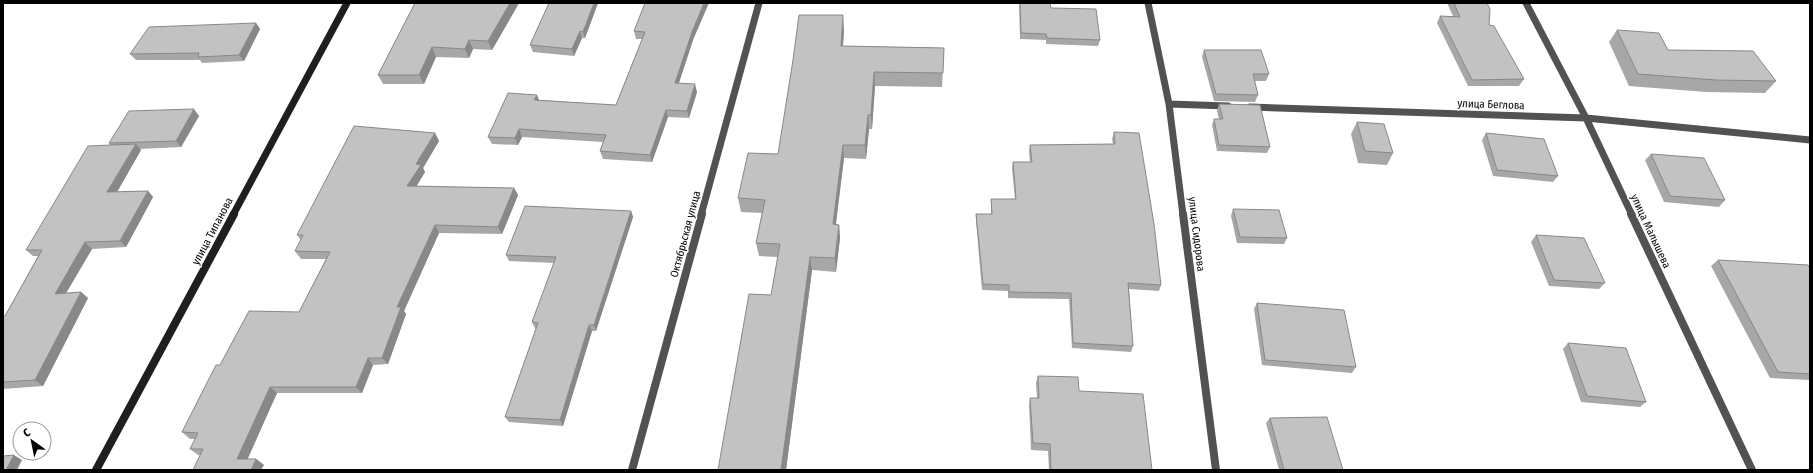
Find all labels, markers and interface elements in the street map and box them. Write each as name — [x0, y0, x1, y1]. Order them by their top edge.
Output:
street label: улица Беглова — [1457, 97, 1525, 112]
street label: Октябрьская улица — [668, 189, 703, 279]
street label: улица Малышева — [1628, 192, 1673, 270]
street label: улица Типанова — [189, 195, 236, 267]
street label: улица Сидорова — [1185, 196, 1208, 272]
north arrow — [12, 421, 52, 461]
text: С — [21, 426, 33, 440]

